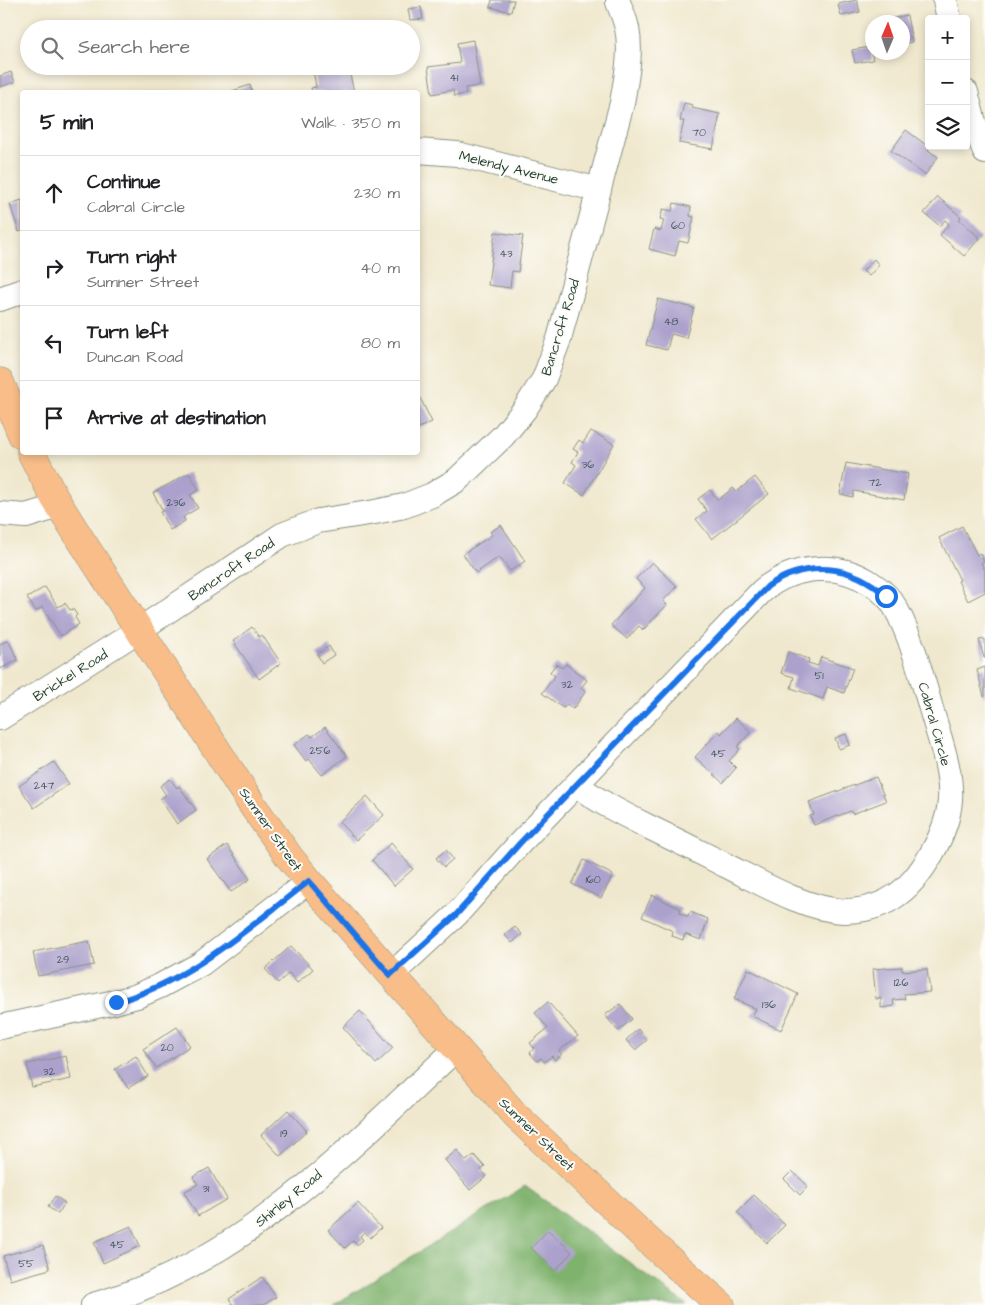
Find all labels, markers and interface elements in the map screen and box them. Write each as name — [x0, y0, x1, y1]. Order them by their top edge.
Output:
north arrow — [865, 15, 910, 60]
map controls — [925, 15, 970, 150]
button: + — [925, 15, 970, 60]
search box — [20, 20, 420, 75]
icon: search — [38, 34, 66, 62]
text: Search here — [78, 34, 190, 61]
button: − — [925, 60, 970, 105]
house number: 41 — [450, 70, 459, 85]
button: layers — [925, 105, 970, 150]
text: 5 min — [40, 108, 93, 137]
text: Walk · 350 m — [301, 112, 400, 134]
house number: 70 — [692, 125, 706, 140]
street label: Melendy Avenue — [457, 146, 561, 190]
text: Continue — [87, 169, 161, 196]
icon: ahead — [40, 179, 68, 207]
text: 230 m — [354, 182, 400, 204]
text: Cabral Circle — [87, 196, 185, 218]
house number: 60 — [671, 218, 685, 233]
text: Turn right — [87, 244, 176, 271]
house number: 43 — [499, 246, 513, 261]
icon: right — [40, 254, 68, 282]
text: 40 m — [360, 257, 400, 279]
text: Sumner Street — [87, 271, 199, 293]
street label: Bancroft Road — [537, 276, 585, 378]
house number: 48 — [664, 314, 678, 329]
text: Turn left — [87, 319, 168, 346]
icon: left — [40, 329, 68, 357]
text: 80 m — [361, 332, 400, 354]
text: Duncan Road — [87, 346, 183, 368]
icon: arrive — [40, 404, 68, 432]
text: Arrive at destination — [87, 405, 266, 432]
house number: 36 — [582, 457, 594, 472]
house number: 72 — [868, 475, 882, 490]
house number: 236 — [167, 495, 185, 510]
street label: Bancroft Road — [184, 534, 279, 606]
route start — [875, 585, 898, 608]
street label: Brickel Road — [29, 645, 112, 707]
house number: 51 — [814, 668, 824, 683]
house number: 32 — [561, 677, 574, 692]
street label: Cabral Circle — [913, 680, 956, 769]
house number: 256 — [310, 743, 331, 758]
house number: 45 — [710, 746, 726, 761]
house number: 247 — [34, 778, 55, 793]
street label: Sumner Street — [234, 784, 307, 876]
house number: 160 — [585, 872, 601, 887]
house number: 29 — [57, 952, 69, 967]
house number: 126 — [894, 975, 908, 990]
route end — [105, 991, 128, 1014]
house number: 136 — [762, 997, 776, 1012]
house number: 20 — [160, 1040, 174, 1055]
house number: 32 — [43, 1064, 56, 1079]
street label: Sumner Street — [494, 1093, 579, 1176]
house number: 19 — [280, 1126, 288, 1141]
street label: Shirley Road — [251, 1166, 326, 1232]
house number: 31 — [202, 1181, 210, 1196]
house number: 45 — [109, 1237, 125, 1252]
house number: 55 — [18, 1256, 34, 1271]

